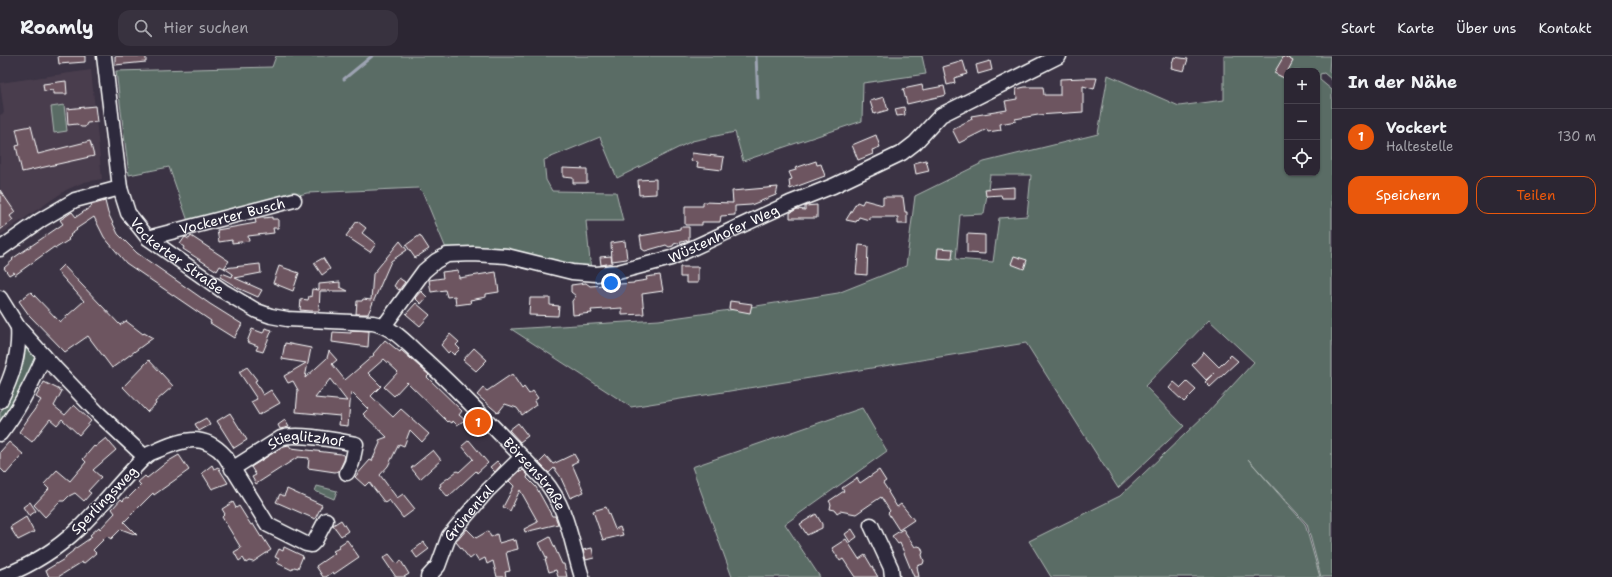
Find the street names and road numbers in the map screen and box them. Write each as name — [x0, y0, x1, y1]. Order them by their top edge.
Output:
street label: Vockerter Busch — [178, 194, 287, 238]
street label: Wüstenhofer Weg — [665, 200, 782, 267]
street label: Vockerter Straße — [126, 214, 228, 298]
street label: Stieglitzhof — [264, 427, 346, 454]
street label: Börsenstraße — [499, 434, 570, 513]
street label: Sperlingsweg — [67, 462, 141, 538]
street label: Grünental — [440, 480, 498, 545]

